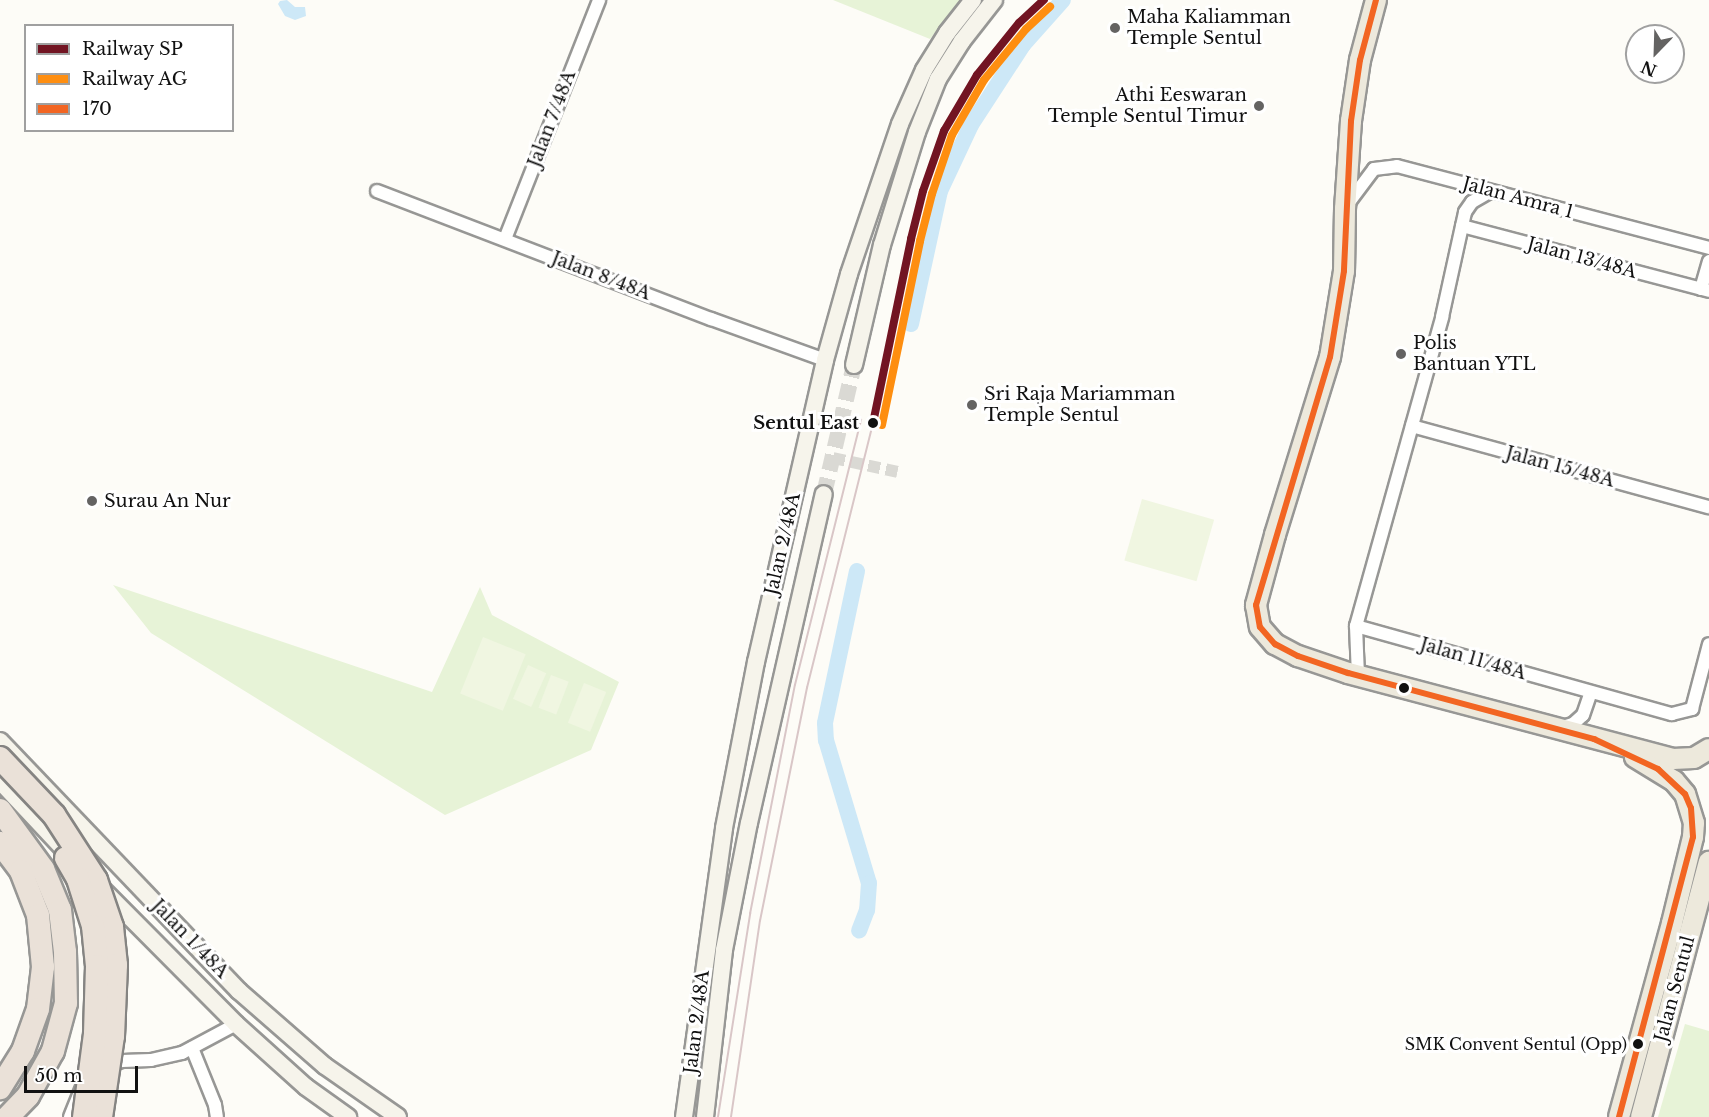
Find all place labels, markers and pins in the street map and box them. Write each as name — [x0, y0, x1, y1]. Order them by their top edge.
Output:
place label: Maha Kaliamman Temple Sentul — [1127, 7, 1291, 50]
marker: Maha Kaliamman Temple Sentul — [1108, 21, 1122, 35]
place label: Athi Eeswaran Temple Sentul Timur — [1047, 85, 1247, 128]
marker: Athi Eeswaran Temple Sentul Timur — [1252, 99, 1266, 113]
place label: Polis Bantuan YTL — [1413, 333, 1536, 376]
marker: Polis Bantuan YTL — [1394, 347, 1408, 361]
place label: Sri Raja Mariamman Temple Sentul — [984, 384, 1176, 426]
marker: Sri Raja Mariamman Temple Sentul — [965, 398, 979, 412]
place label: Sentul East — [753, 412, 859, 434]
marker: Sentul East — [864, 414, 882, 432]
place label: Surau An Nur — [104, 490, 231, 512]
marker: Surau An Nur — [85, 494, 99, 508]
unlabelled marker — [1398, 682, 1410, 694]
place label: SMK Convent Sentul (Opp) — [1404, 1034, 1627, 1054]
marker: SMK Convent Sentul (Opp) — [1632, 1038, 1644, 1050]

